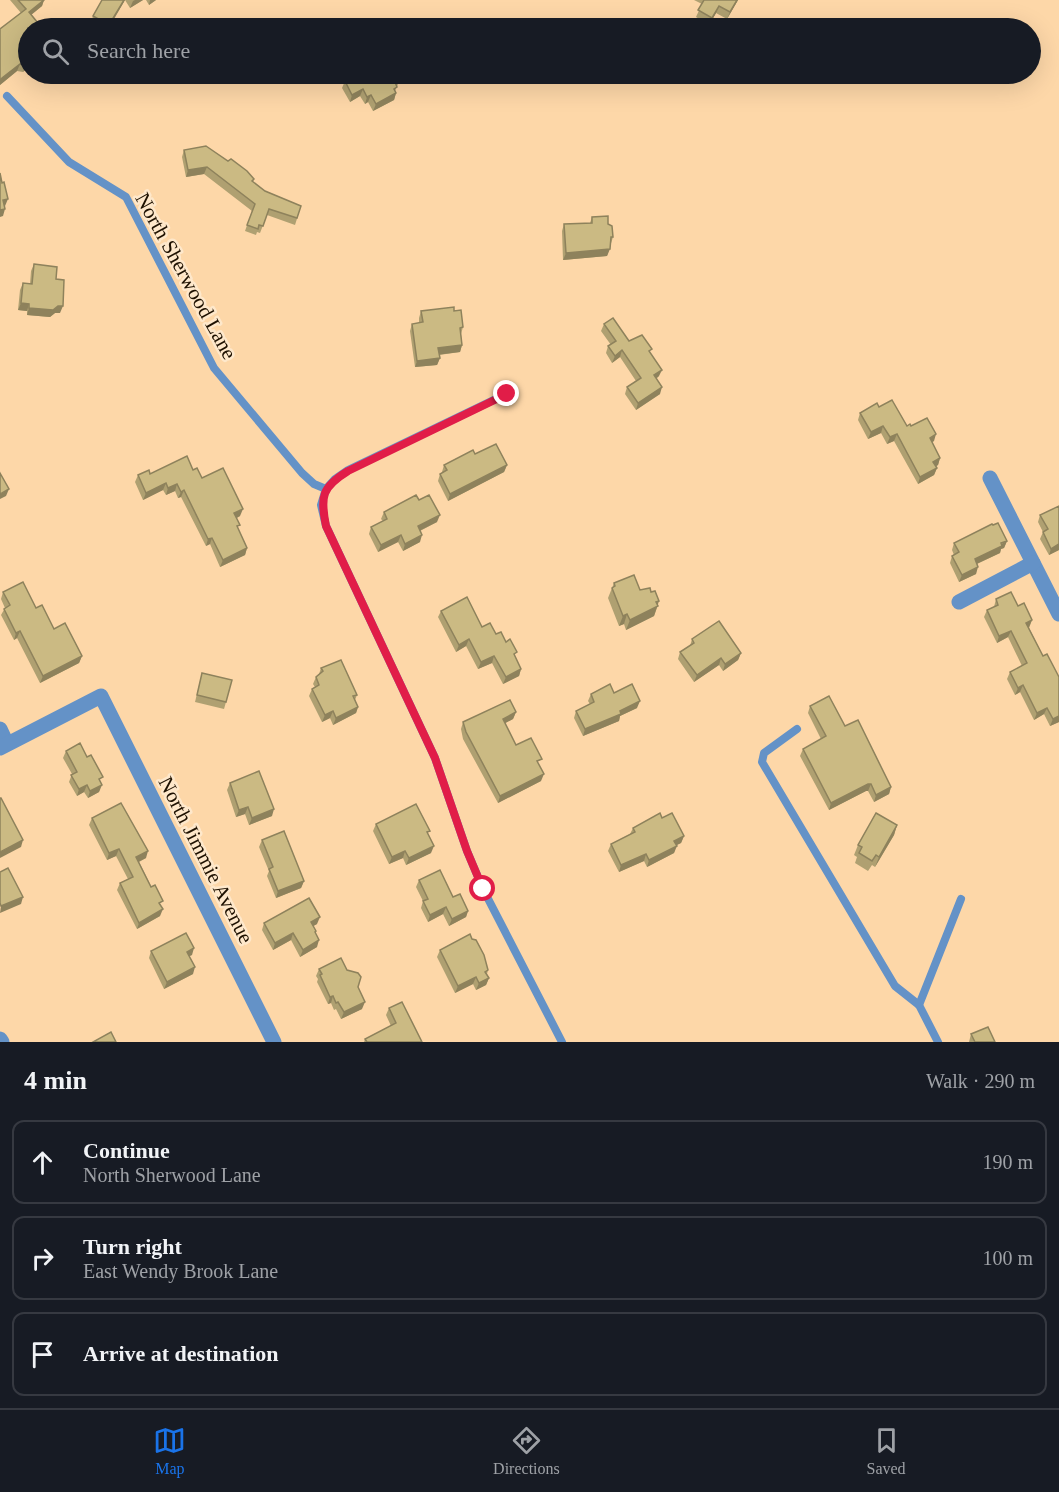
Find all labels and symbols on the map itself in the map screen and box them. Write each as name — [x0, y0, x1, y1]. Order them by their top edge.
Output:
street label: North Sherwood Lane — [130, 189, 242, 363]
route end — [493, 380, 519, 406]
street label: North Jimmie Avenue — [154, 773, 258, 947]
route start — [469, 875, 495, 901]

